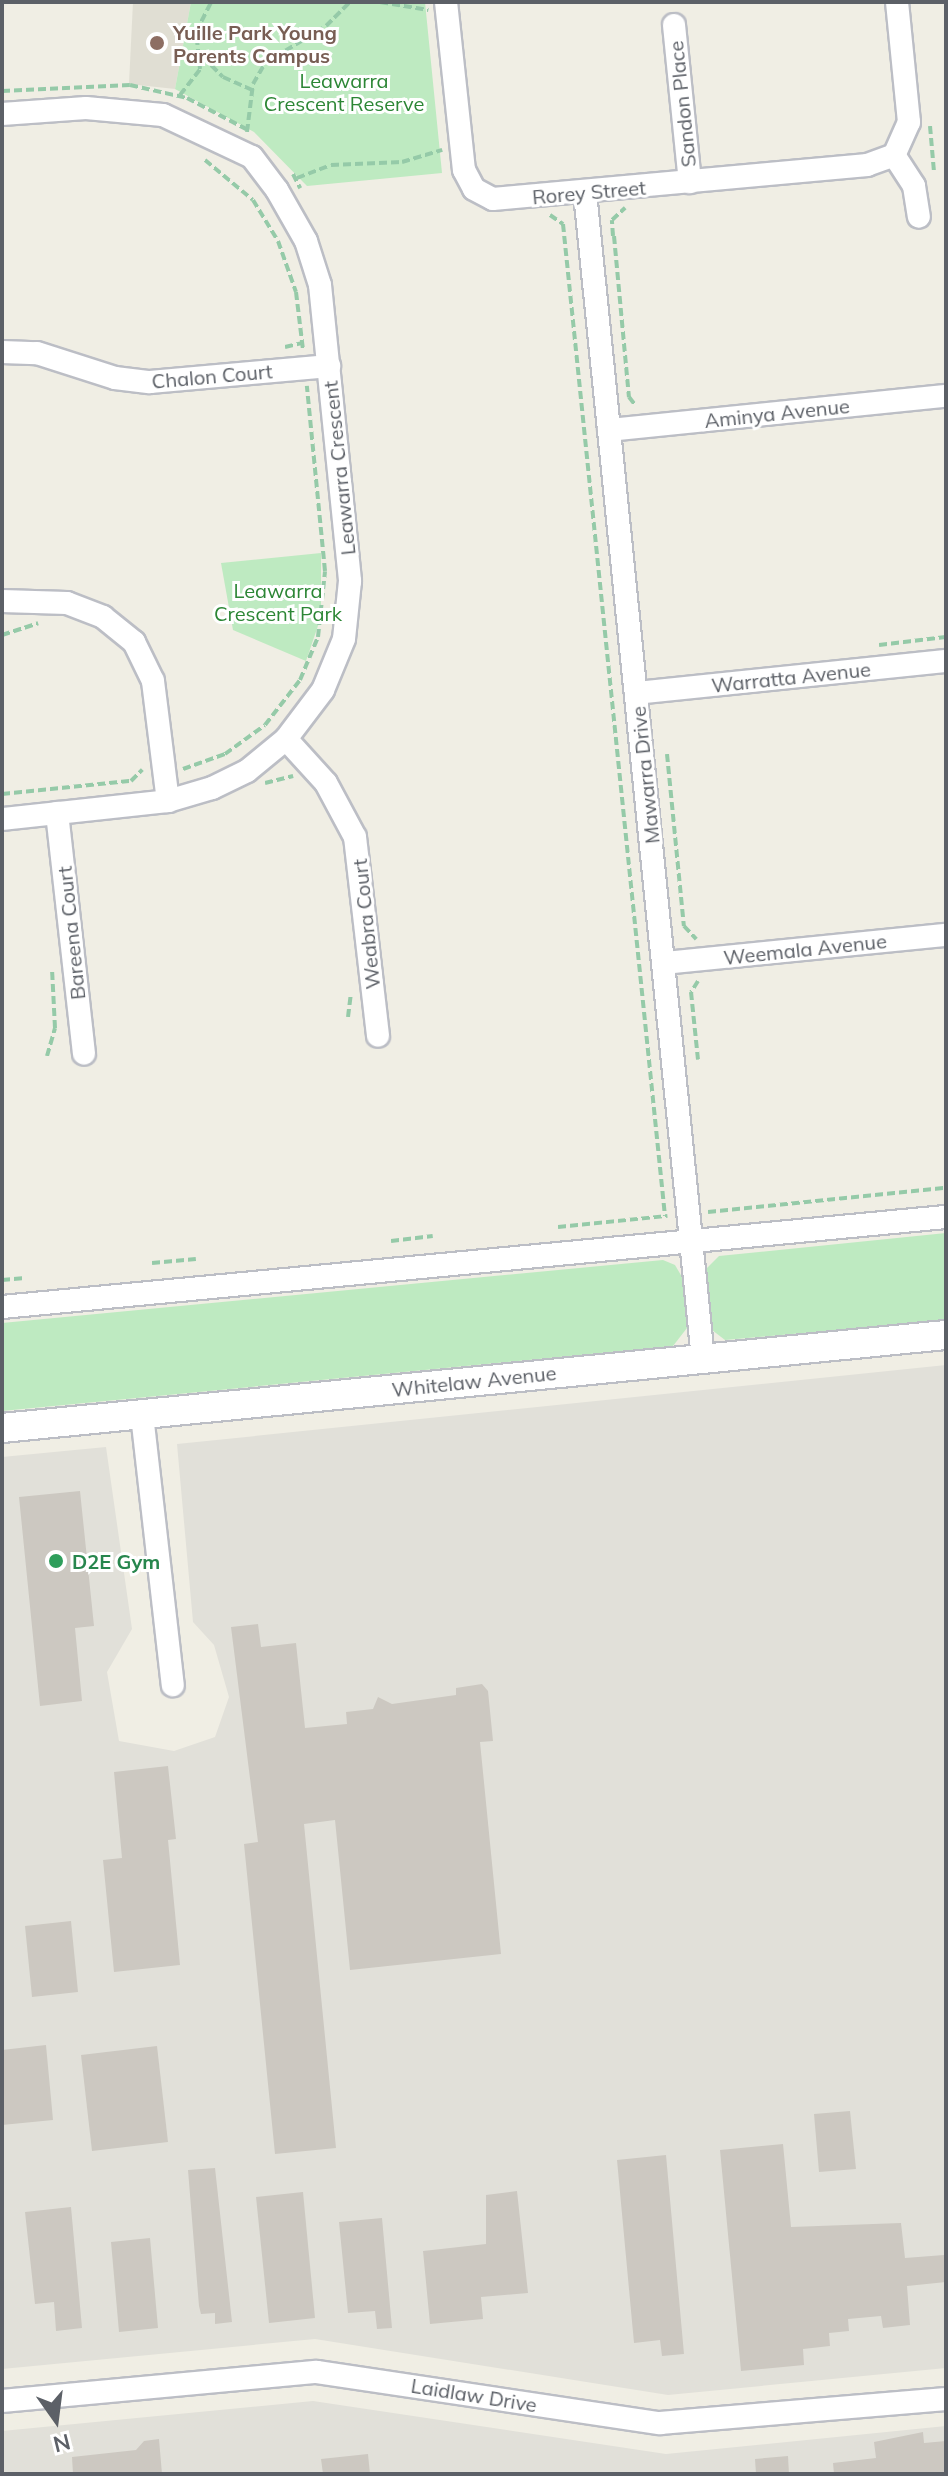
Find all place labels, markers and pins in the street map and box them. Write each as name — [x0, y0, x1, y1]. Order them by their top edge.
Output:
place label: Yuille Park Young Parents Campus — [173, 20, 337, 67]
marker: Yuille Park Young Parents Campus — [148, 34, 166, 52]
place label: D2E Gym — [72, 1549, 160, 1573]
marker: D2E Gym — [47, 1552, 65, 1570]

